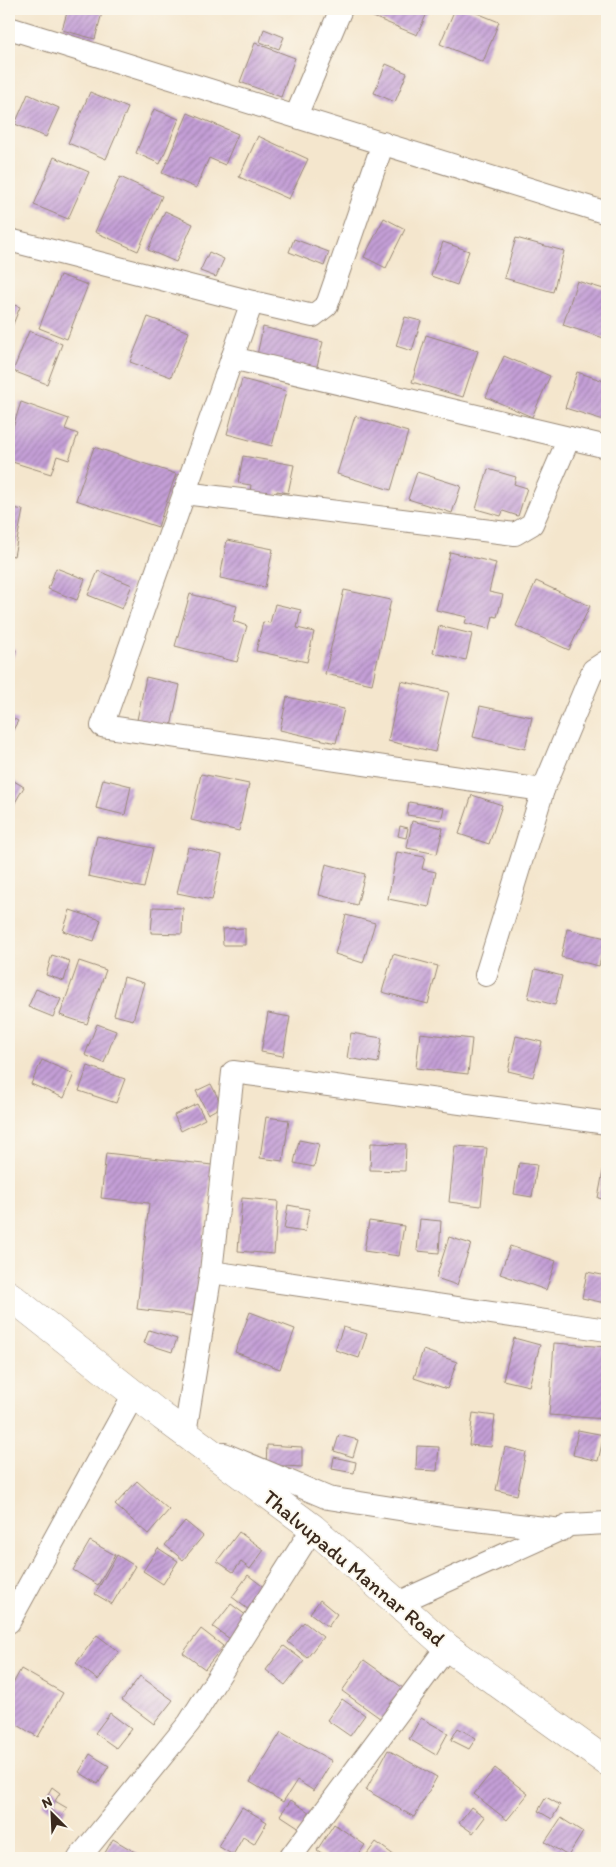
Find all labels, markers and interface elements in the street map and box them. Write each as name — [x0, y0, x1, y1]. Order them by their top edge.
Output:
street label: Thalvupadu Mannar Road — [258, 1484, 451, 1651]
north arrow — [28, 1790, 78, 1840]
text: N — [39, 1793, 55, 1812]

